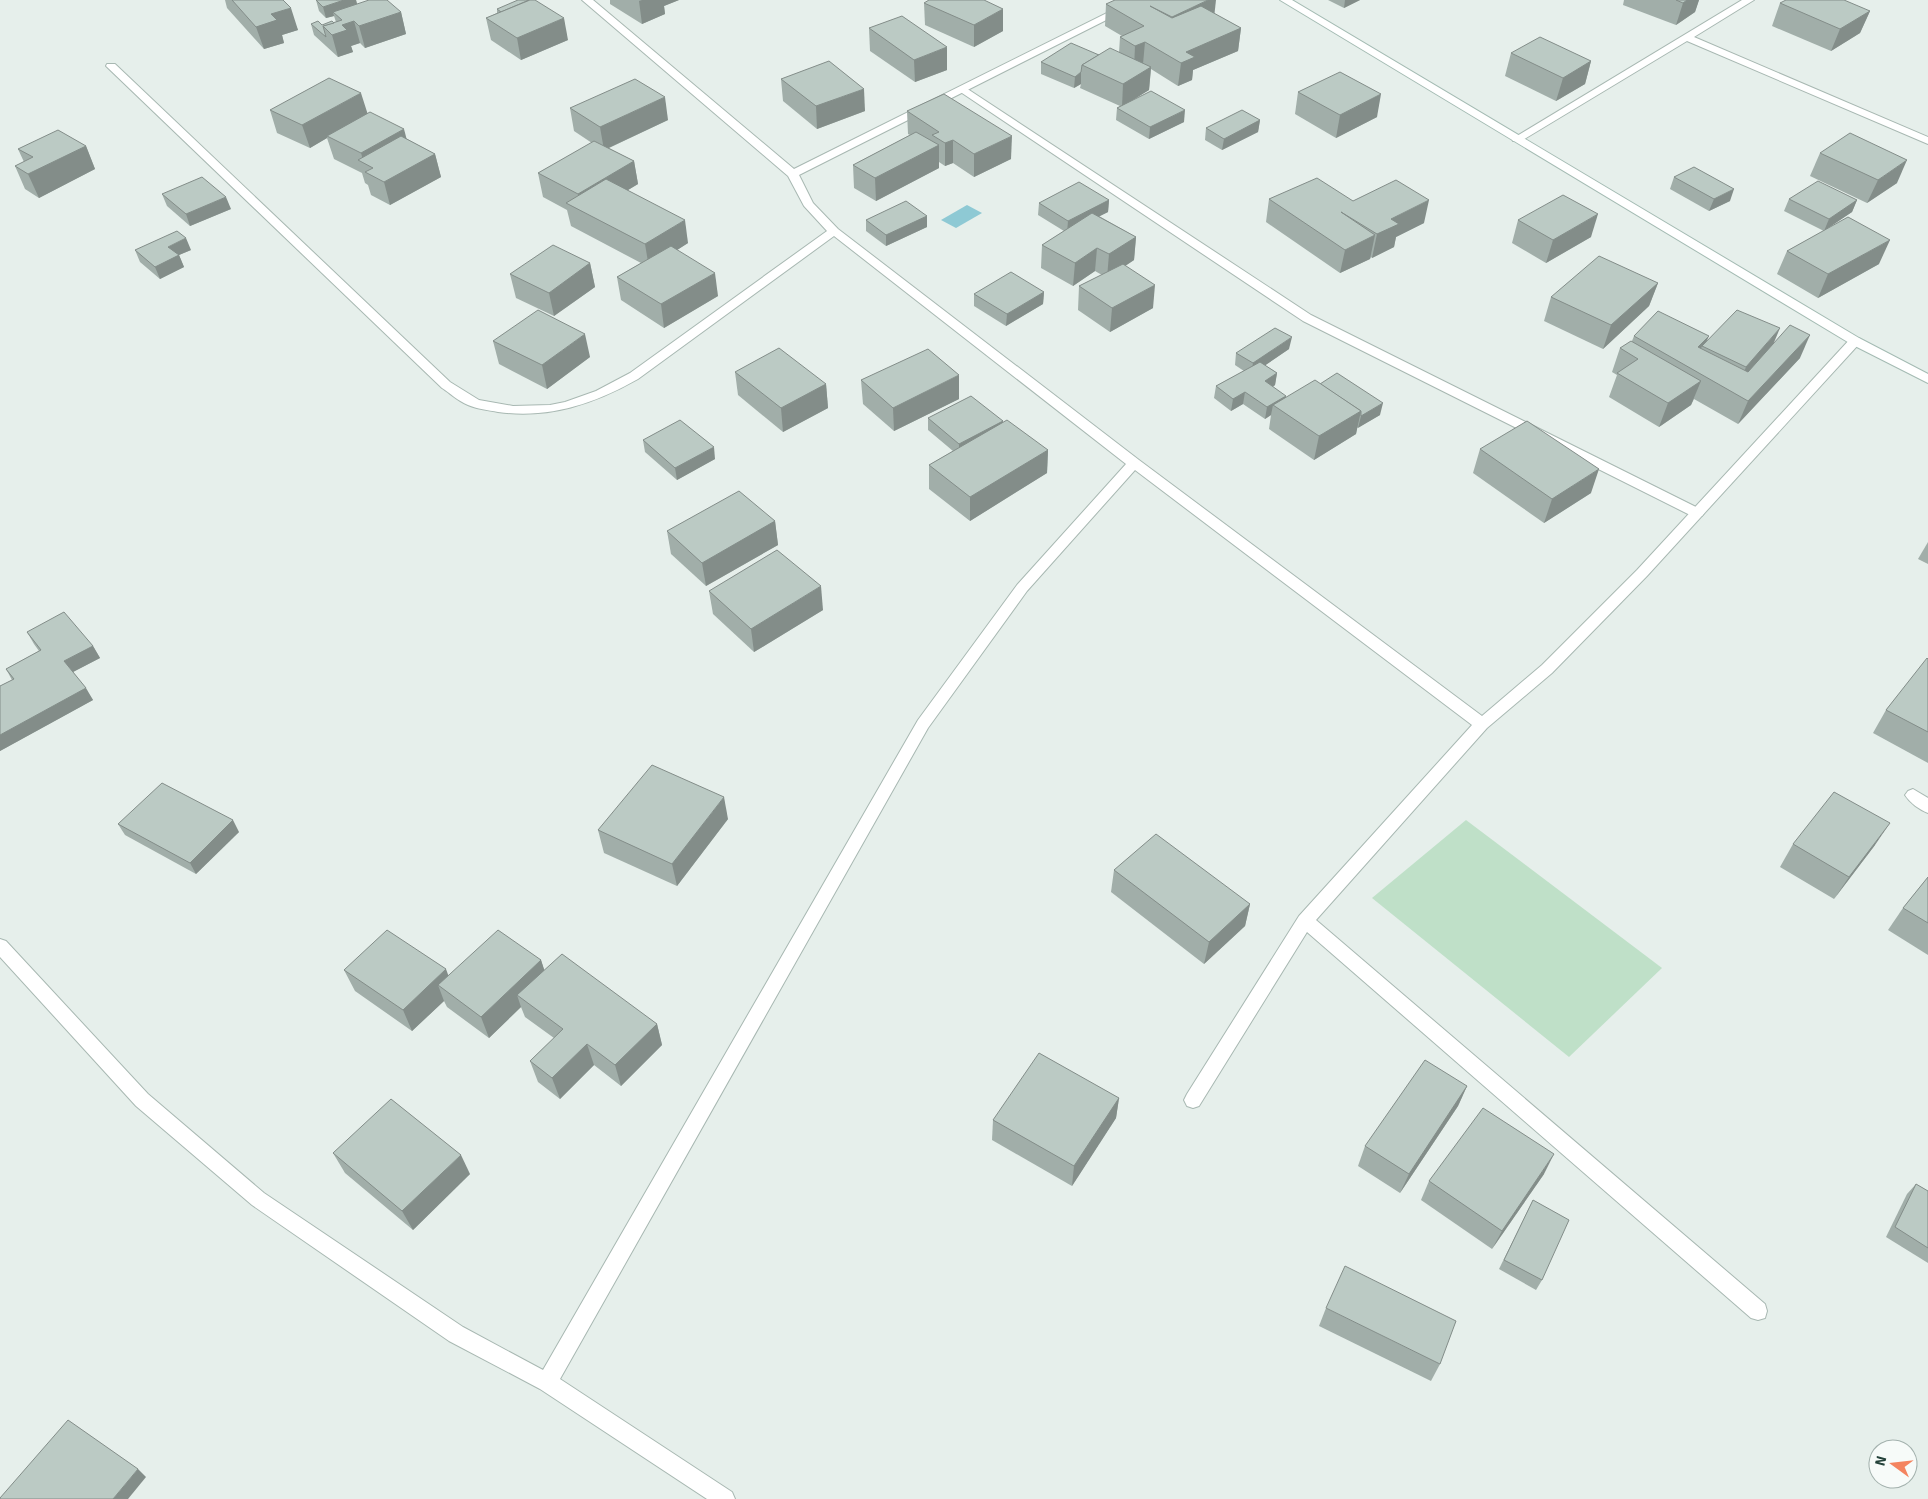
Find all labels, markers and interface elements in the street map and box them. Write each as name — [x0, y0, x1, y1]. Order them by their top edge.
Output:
north arrow — [1868, 1439, 1918, 1489]
text: N — [1871, 1454, 1890, 1468]

